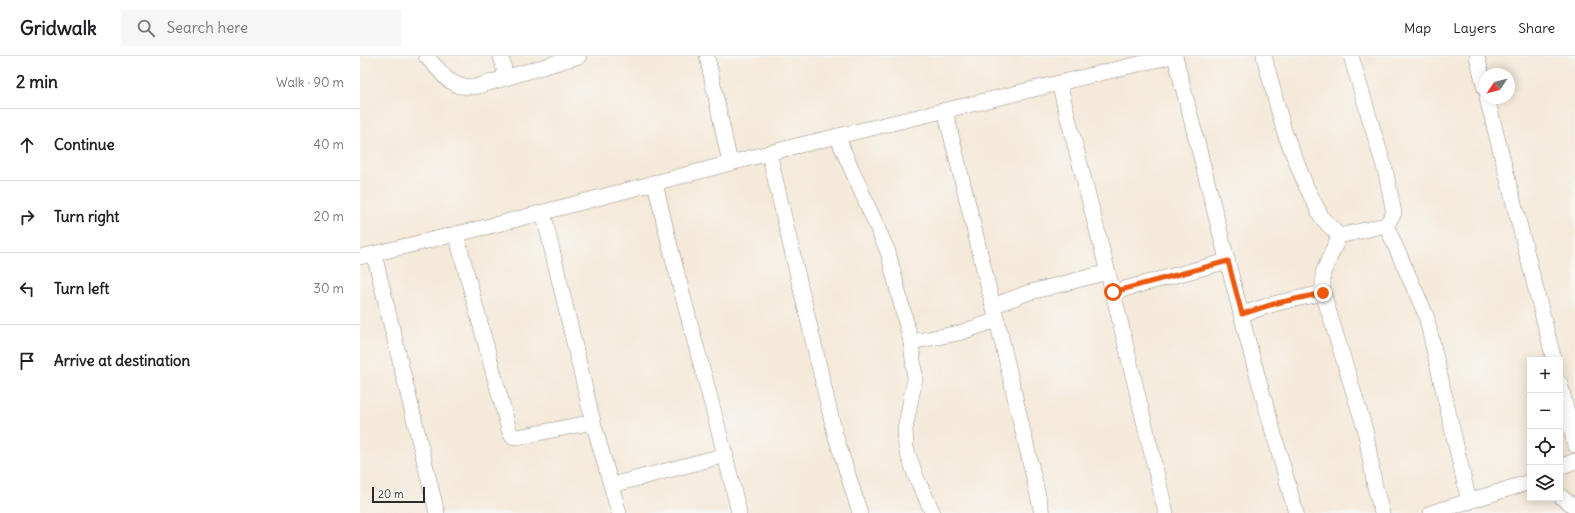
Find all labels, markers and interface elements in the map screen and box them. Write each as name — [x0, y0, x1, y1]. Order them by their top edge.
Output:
search box — [121, 10, 401, 46]
text: Gridwalk — [20, 16, 97, 40]
icon: search — [135, 17, 157, 39]
text: Search here — [167, 18, 248, 37]
text: Map — [1404, 19, 1431, 37]
text: Layers — [1453, 19, 1496, 37]
text: Share — [1518, 19, 1555, 37]
north arrow — [1479, 68, 1515, 104]
text: 2 min — [16, 71, 58, 93]
text: Walk · 90 m — [276, 74, 344, 91]
icon: ahead — [16, 134, 38, 156]
text: Continue — [54, 135, 115, 154]
text: 40 m — [313, 136, 344, 153]
icon: right — [16, 206, 38, 228]
text: Turn right — [54, 207, 119, 226]
text: 20 m — [314, 208, 344, 225]
icon: left — [16, 278, 38, 300]
text: Turn left — [54, 279, 109, 298]
text: 30 m — [314, 280, 344, 297]
route start — [1104, 283, 1122, 301]
route end — [1314, 284, 1332, 302]
icon: arrive — [16, 350, 38, 372]
text: Arrive at destination — [54, 351, 190, 370]
map controls — [1527, 357, 1563, 501]
button: + — [1527, 357, 1563, 393]
button: − — [1527, 393, 1563, 429]
button: locate — [1527, 429, 1563, 465]
button: layers — [1527, 465, 1563, 501]
scale bar — [372, 485, 425, 504]
text: 20 m — [378, 487, 404, 501]

